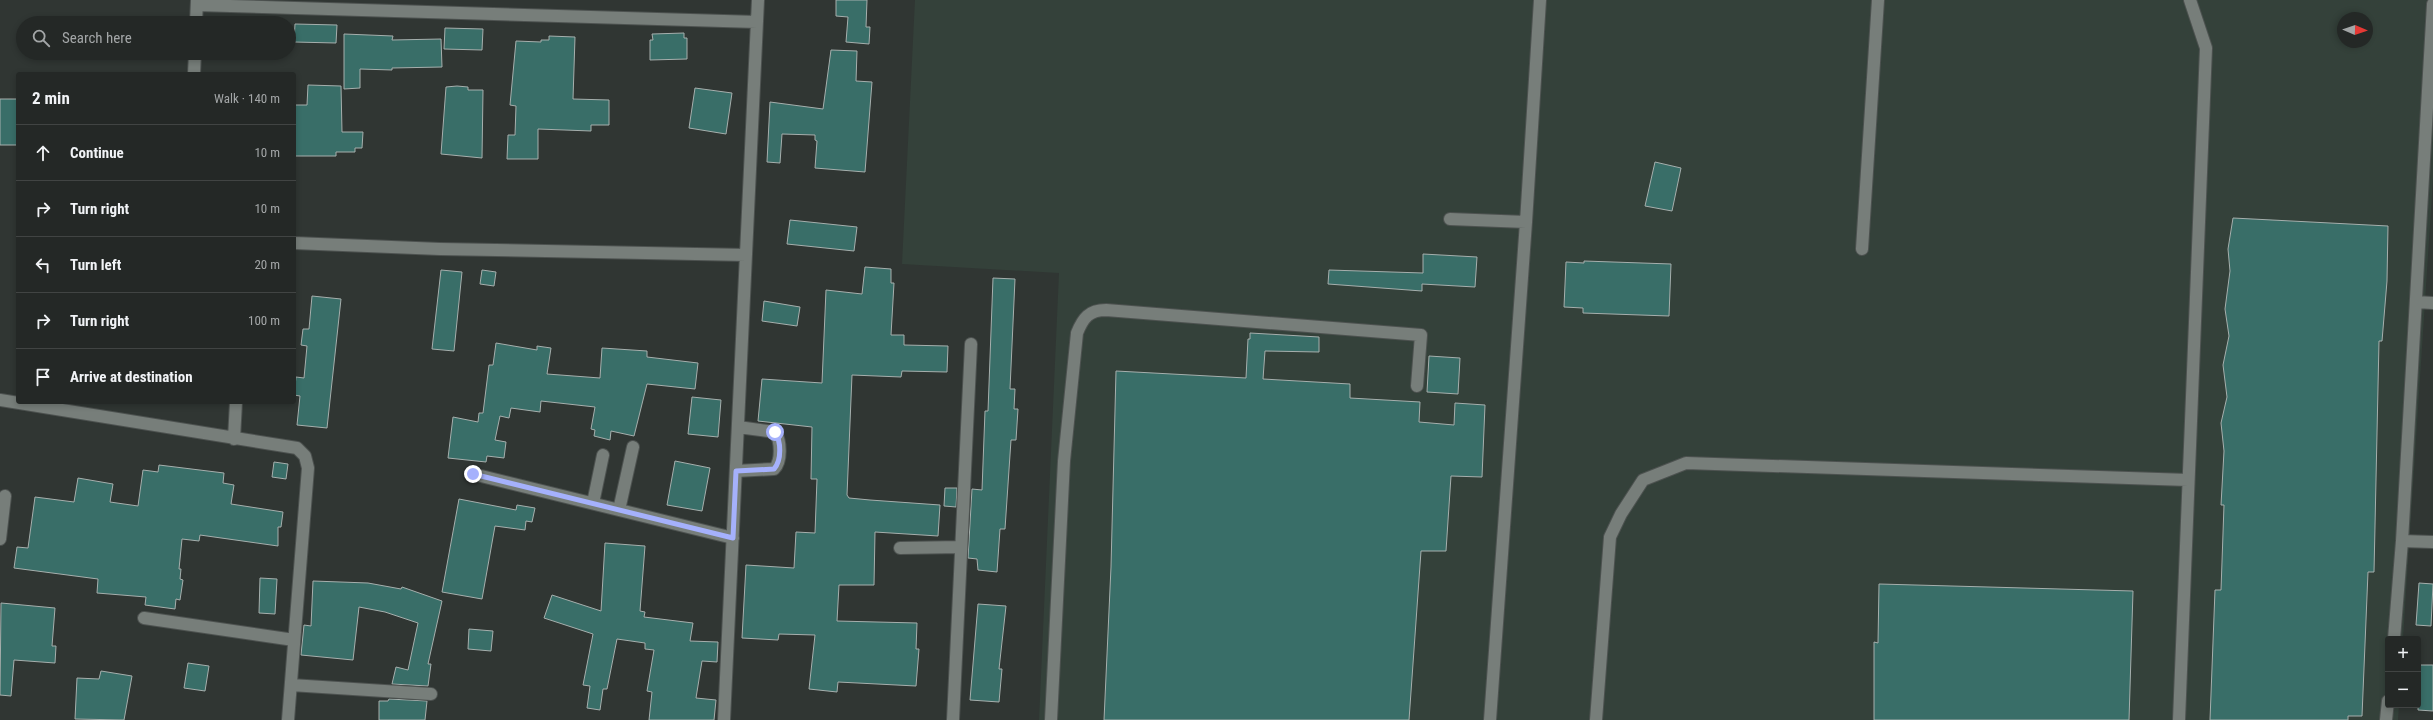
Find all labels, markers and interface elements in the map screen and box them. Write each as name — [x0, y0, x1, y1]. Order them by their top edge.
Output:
north arrow — [2337, 12, 2373, 48]
search box — [16, 16, 296, 60]
icon: search — [30, 27, 52, 49]
text: Search here — [62, 29, 132, 47]
text: 2 min — [32, 88, 70, 108]
text: Walk · 140 m — [214, 91, 280, 106]
icon: ahead — [32, 142, 54, 164]
text: Continue — [70, 144, 124, 162]
text: 10 m — [254, 145, 280, 160]
icon: right — [32, 198, 54, 220]
text: Turn right — [70, 200, 129, 218]
text: 10 m — [254, 201, 280, 216]
icon: left — [32, 254, 54, 276]
text: Turn left — [70, 256, 121, 274]
text: 20 m — [254, 257, 280, 272]
icon: right — [32, 310, 54, 332]
text: Turn right — [70, 312, 129, 330]
text: 100 m — [248, 313, 280, 328]
icon: arrive — [32, 366, 54, 388]
text: Arrive at destination — [70, 368, 193, 386]
route start — [766, 423, 784, 441]
route end — [464, 465, 482, 483]
map controls — [2385, 636, 2421, 708]
button: + — [2385, 636, 2421, 672]
button: − — [2385, 672, 2421, 708]

